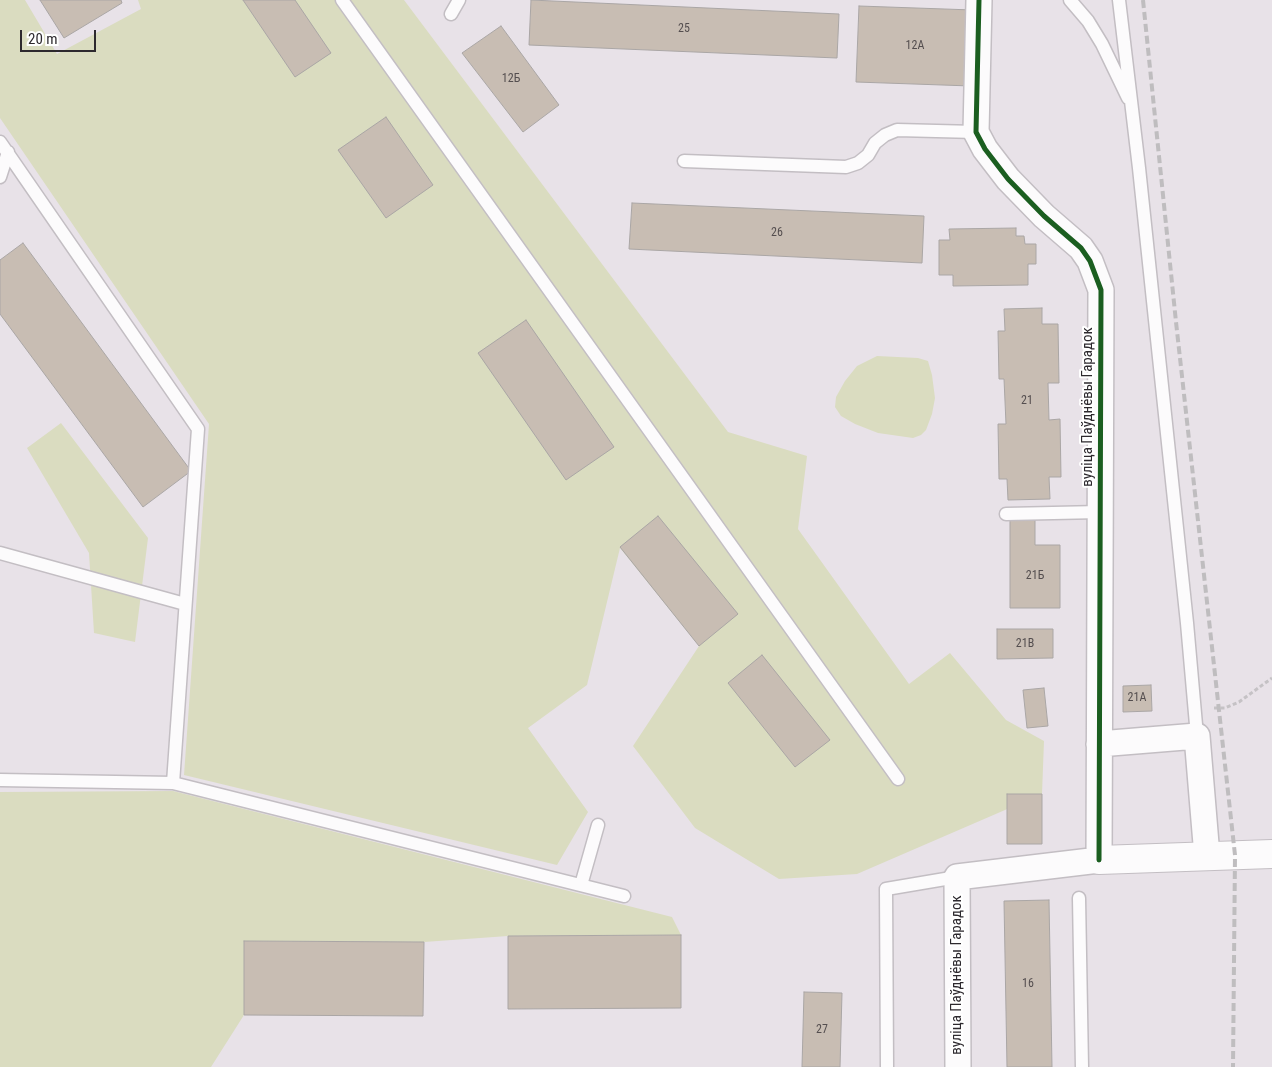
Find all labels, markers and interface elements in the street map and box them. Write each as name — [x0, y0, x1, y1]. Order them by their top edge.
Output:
scale bar — [22, 20, 99, 52]
house number: 25 — [678, 22, 690, 36]
text: 20 m — [28, 30, 58, 48]
house number: 12А — [906, 39, 924, 53]
house number: 12Б — [502, 72, 520, 86]
house number: 26 — [771, 226, 783, 240]
street label: вуліца Паўднёвы Гарадок — [1079, 327, 1097, 487]
house number: 21 — [1021, 394, 1033, 408]
house number: 21Б — [1026, 569, 1044, 583]
house number: 21В — [1016, 637, 1034, 651]
house number: 21А — [1128, 691, 1146, 705]
street label: вуліца Паўднёвы Гарадок — [948, 895, 966, 1055]
house number: 16 — [1022, 977, 1034, 991]
house number: 27 — [816, 1023, 828, 1037]

